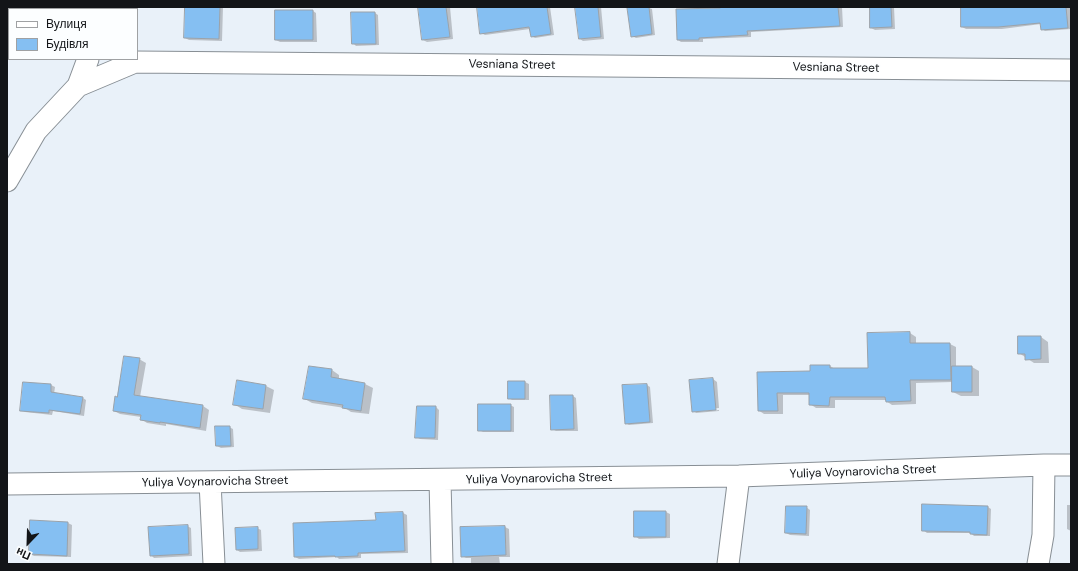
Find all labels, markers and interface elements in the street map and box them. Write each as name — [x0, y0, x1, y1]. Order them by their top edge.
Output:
legend — [8, 8, 138, 60]
text: Вулиця — [46, 16, 87, 32]
text: Будівля — [46, 36, 88, 52]
street label: Vesniana Street — [468, 57, 556, 73]
street label: Vesniana Street — [792, 60, 880, 76]
street label: Yuliya Voynarovicha Street — [789, 462, 937, 482]
street label: Yuliya Voynarovicha Street — [465, 471, 613, 487]
street label: Yuliya Voynarovicha Street — [141, 474, 289, 490]
north arrow — [8, 523, 48, 563]
text: Пн — [14, 545, 33, 563]

